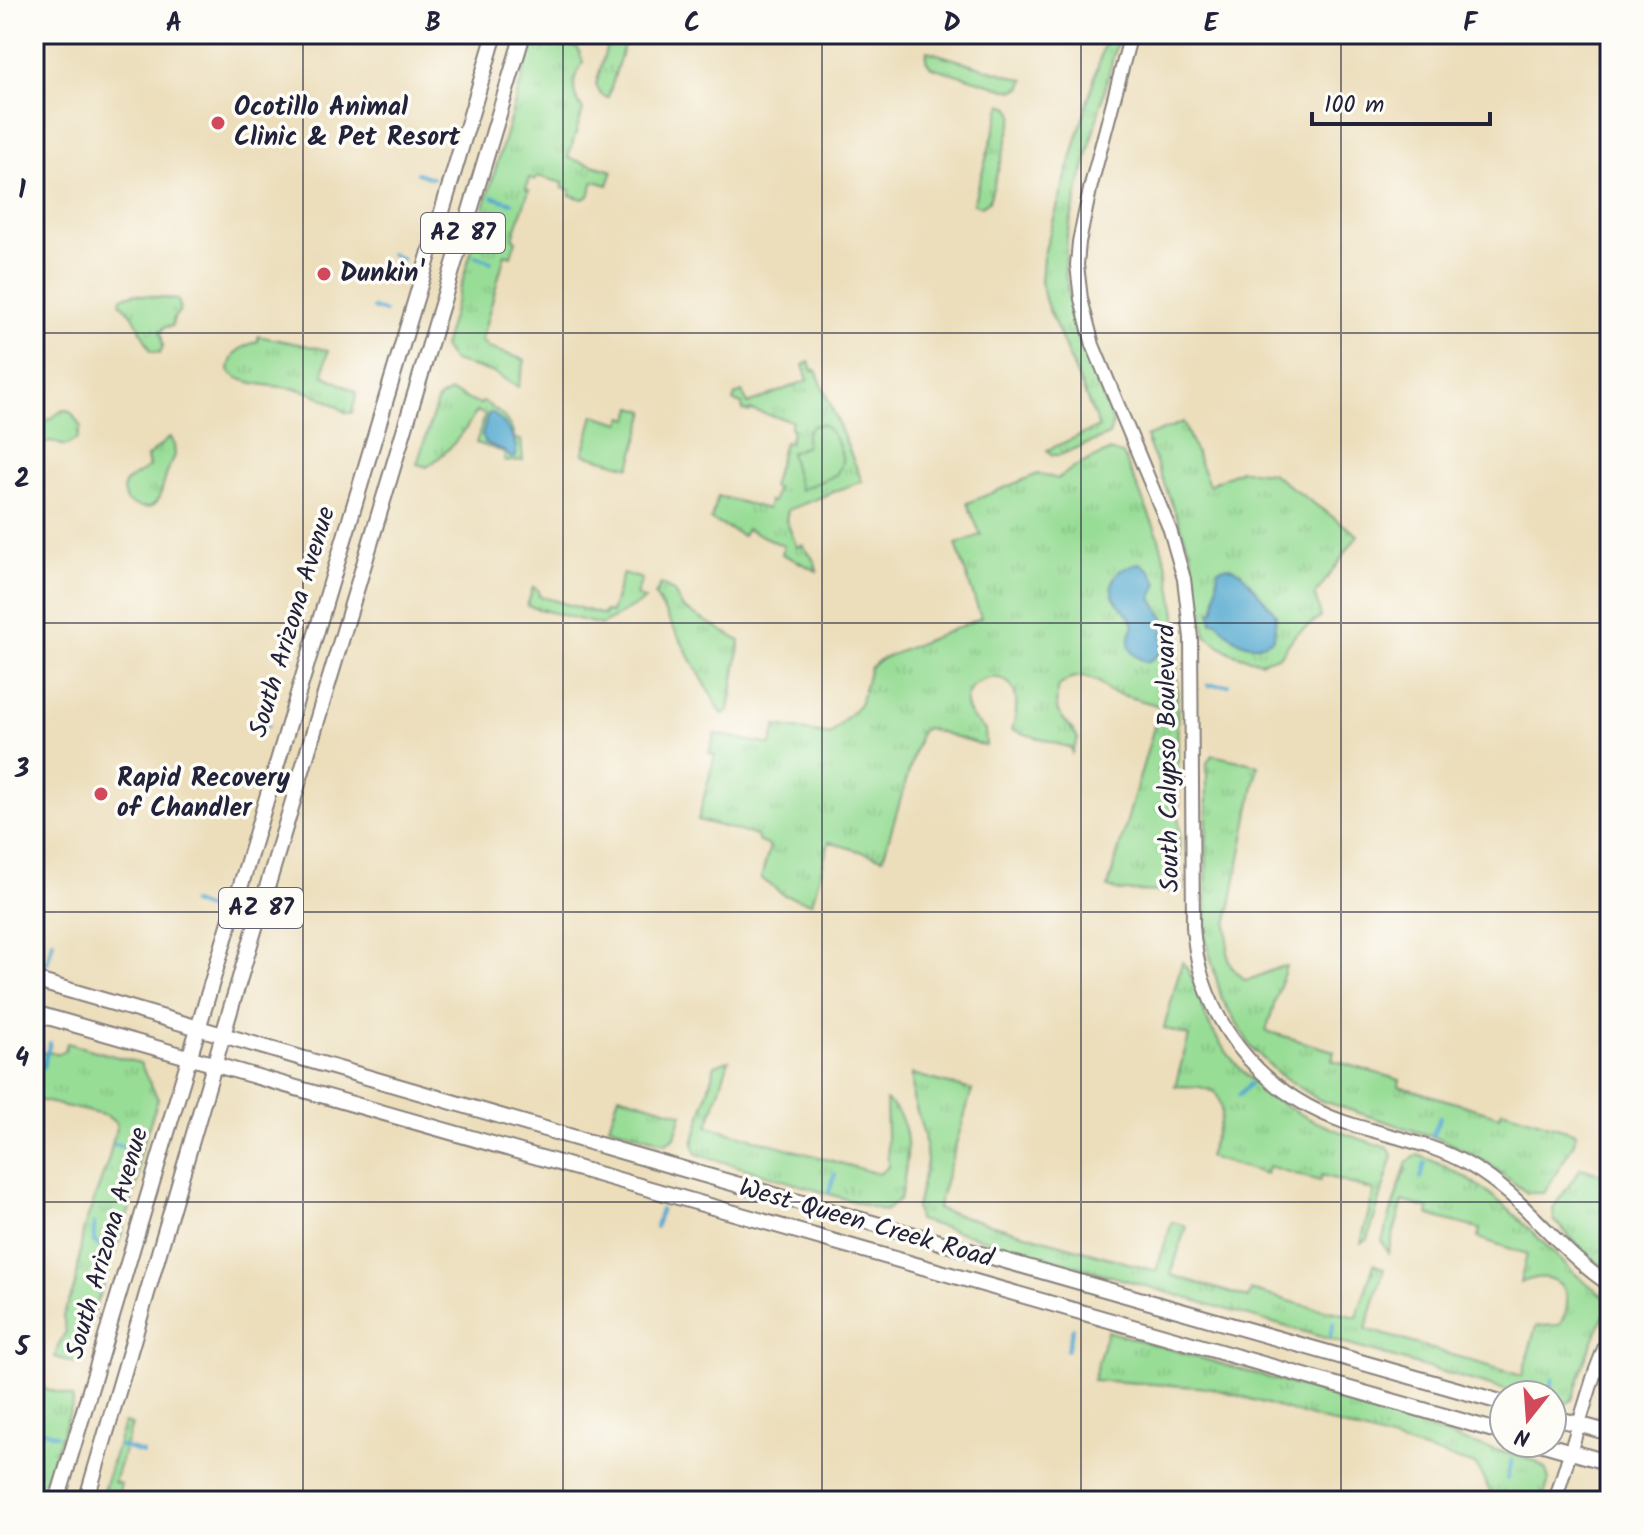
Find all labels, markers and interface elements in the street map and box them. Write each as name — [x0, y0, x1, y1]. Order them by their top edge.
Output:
text: A — [166, 3, 182, 45]
text: B — [425, 3, 441, 45]
text: C — [684, 3, 700, 45]
text: D — [943, 3, 961, 45]
text: E — [1204, 3, 1220, 45]
text: F — [1463, 3, 1479, 45]
scale bar — [1312, 76, 1490, 126]
text: 100 m — [1324, 86, 1384, 125]
place label: Ocotillo Animal Clinic & Pet Resort — [234, 87, 460, 159]
marker: Ocotillo Animal Clinic & Pet Resort — [209, 114, 227, 132]
text: 1 — [18, 170, 26, 212]
road number: AZ 87 — [421, 213, 505, 253]
place label: Dunkin' — [340, 253, 425, 295]
marker: Dunkin' — [315, 265, 333, 283]
text: 2 — [14, 459, 30, 501]
street label: South Arizona Avenue — [238, 501, 348, 743]
street label: South Calypso Boulevard — [1146, 623, 1192, 892]
text: 3 — [14, 749, 29, 791]
place label: Rapid Recovery of Chandler — [117, 758, 291, 830]
marker: Rapid Recovery of Chandler — [92, 785, 110, 803]
road number: AZ 87 — [219, 888, 303, 928]
text: 4 — [15, 1038, 29, 1080]
street label: South Arizona Avenue — [55, 1122, 161, 1364]
street label: West Queen Creek Road — [734, 1168, 999, 1281]
text: 5 — [14, 1327, 30, 1369]
north arrow — [1488, 1379, 1568, 1459]
text: N — [1511, 1417, 1535, 1455]

